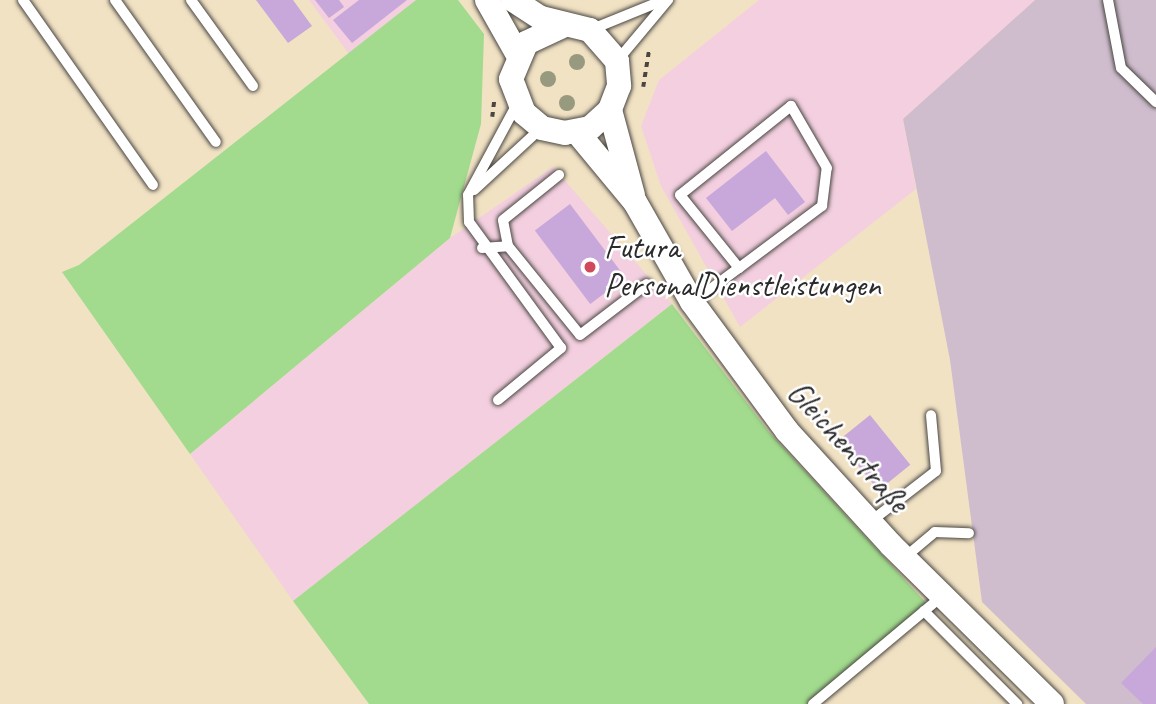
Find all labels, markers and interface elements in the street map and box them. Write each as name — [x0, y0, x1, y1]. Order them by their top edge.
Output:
place label: Futura PersonalDienstleistungen — [604, 228, 881, 306]
marker: Futura PersonalDienstleistungen — [582, 259, 598, 275]
street label: Gleichenstraße — [779, 373, 917, 521]

